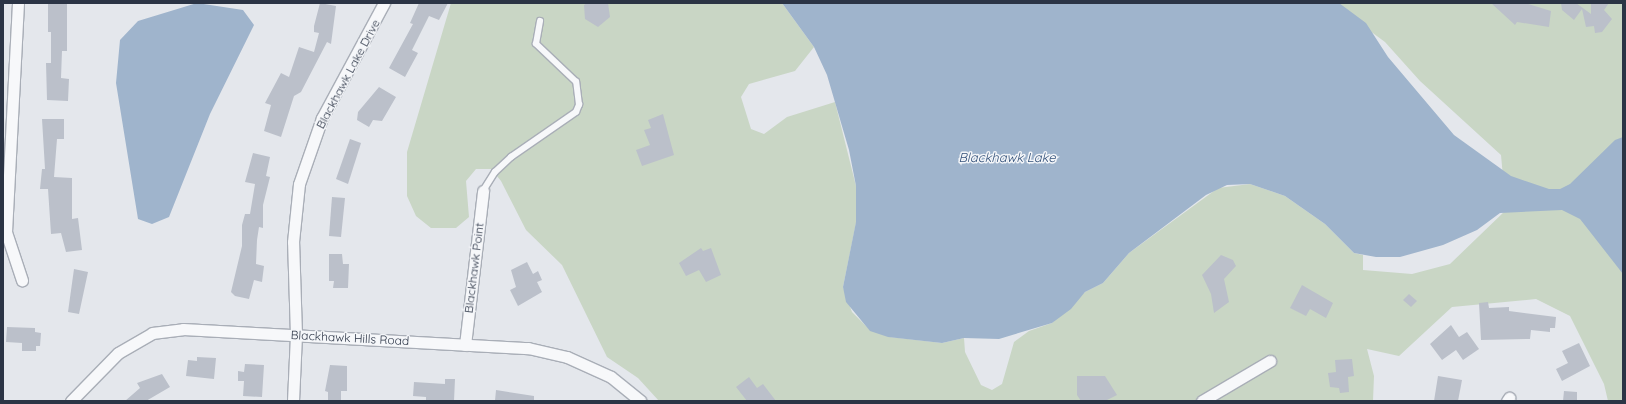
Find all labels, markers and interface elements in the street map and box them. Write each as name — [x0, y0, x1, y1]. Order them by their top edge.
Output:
street label: Blackhawk Lake Drive — [313, 17, 383, 131]
water label: Blackhawk Lake — [958, 149, 1056, 165]
street label: Blackhawk Point — [461, 222, 487, 314]
street label: Blackhawk Hills Road — [290, 328, 410, 348]

